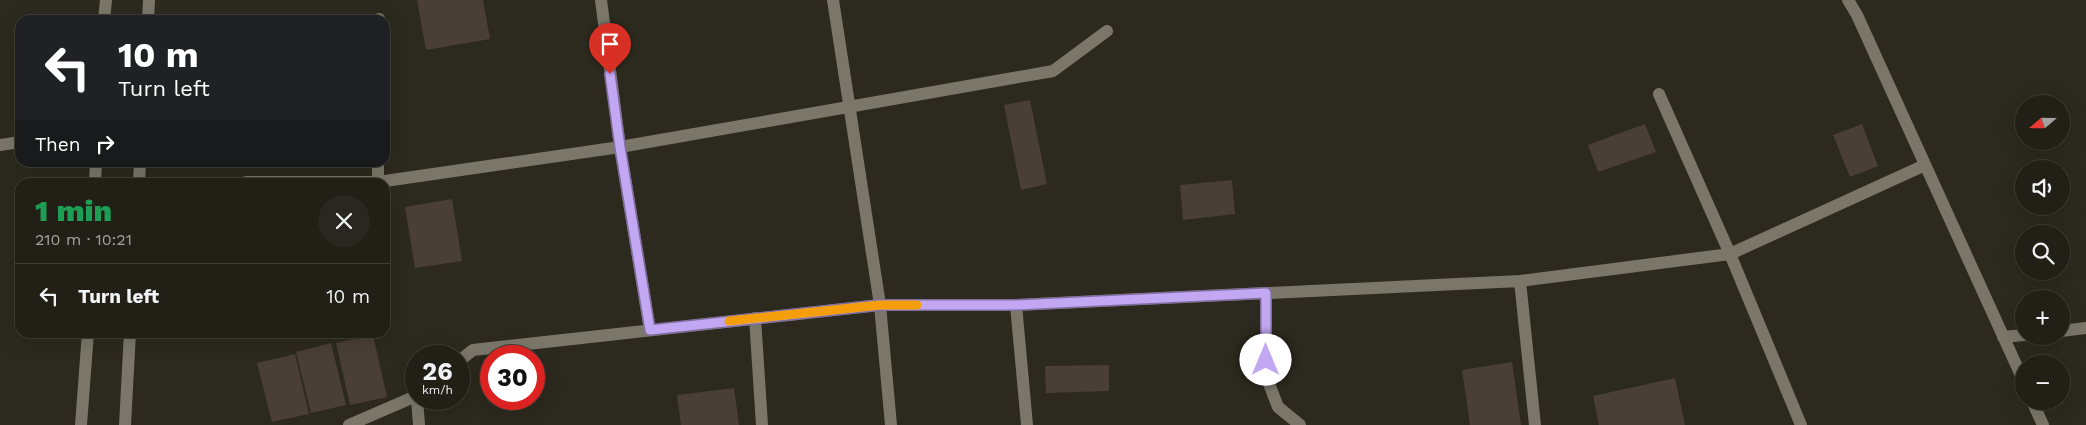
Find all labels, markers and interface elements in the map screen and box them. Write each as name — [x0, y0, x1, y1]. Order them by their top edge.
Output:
pin — [589, 23, 631, 74]
icon: arrive — [596, 30, 624, 58]
text: 10 m — [118, 34, 199, 76]
icon: left — [35, 35, 100, 100]
text: Turn left — [118, 76, 210, 101]
north arrow — [2015, 95, 2070, 150]
map controls — [2015, 95, 2070, 410]
icon: right — [91, 130, 119, 158]
text: Then — [35, 133, 81, 156]
button: sound — [2015, 160, 2070, 215]
text: 1 min — [35, 193, 112, 228]
button: close — [318, 195, 370, 247]
button: search — [2015, 225, 2070, 280]
text: 210 m · 10:21 — [35, 230, 132, 249]
icon: left — [35, 282, 63, 310]
text: Turn left — [78, 285, 159, 308]
text: 10 m — [326, 285, 370, 308]
button: + — [2015, 290, 2070, 345]
position arrow — [1239, 333, 1291, 385]
speed limit sign: 30 — [480, 345, 545, 410]
button: − — [2015, 355, 2070, 410]
text: 26 — [422, 357, 453, 386]
text: km/h — [422, 383, 453, 397]

